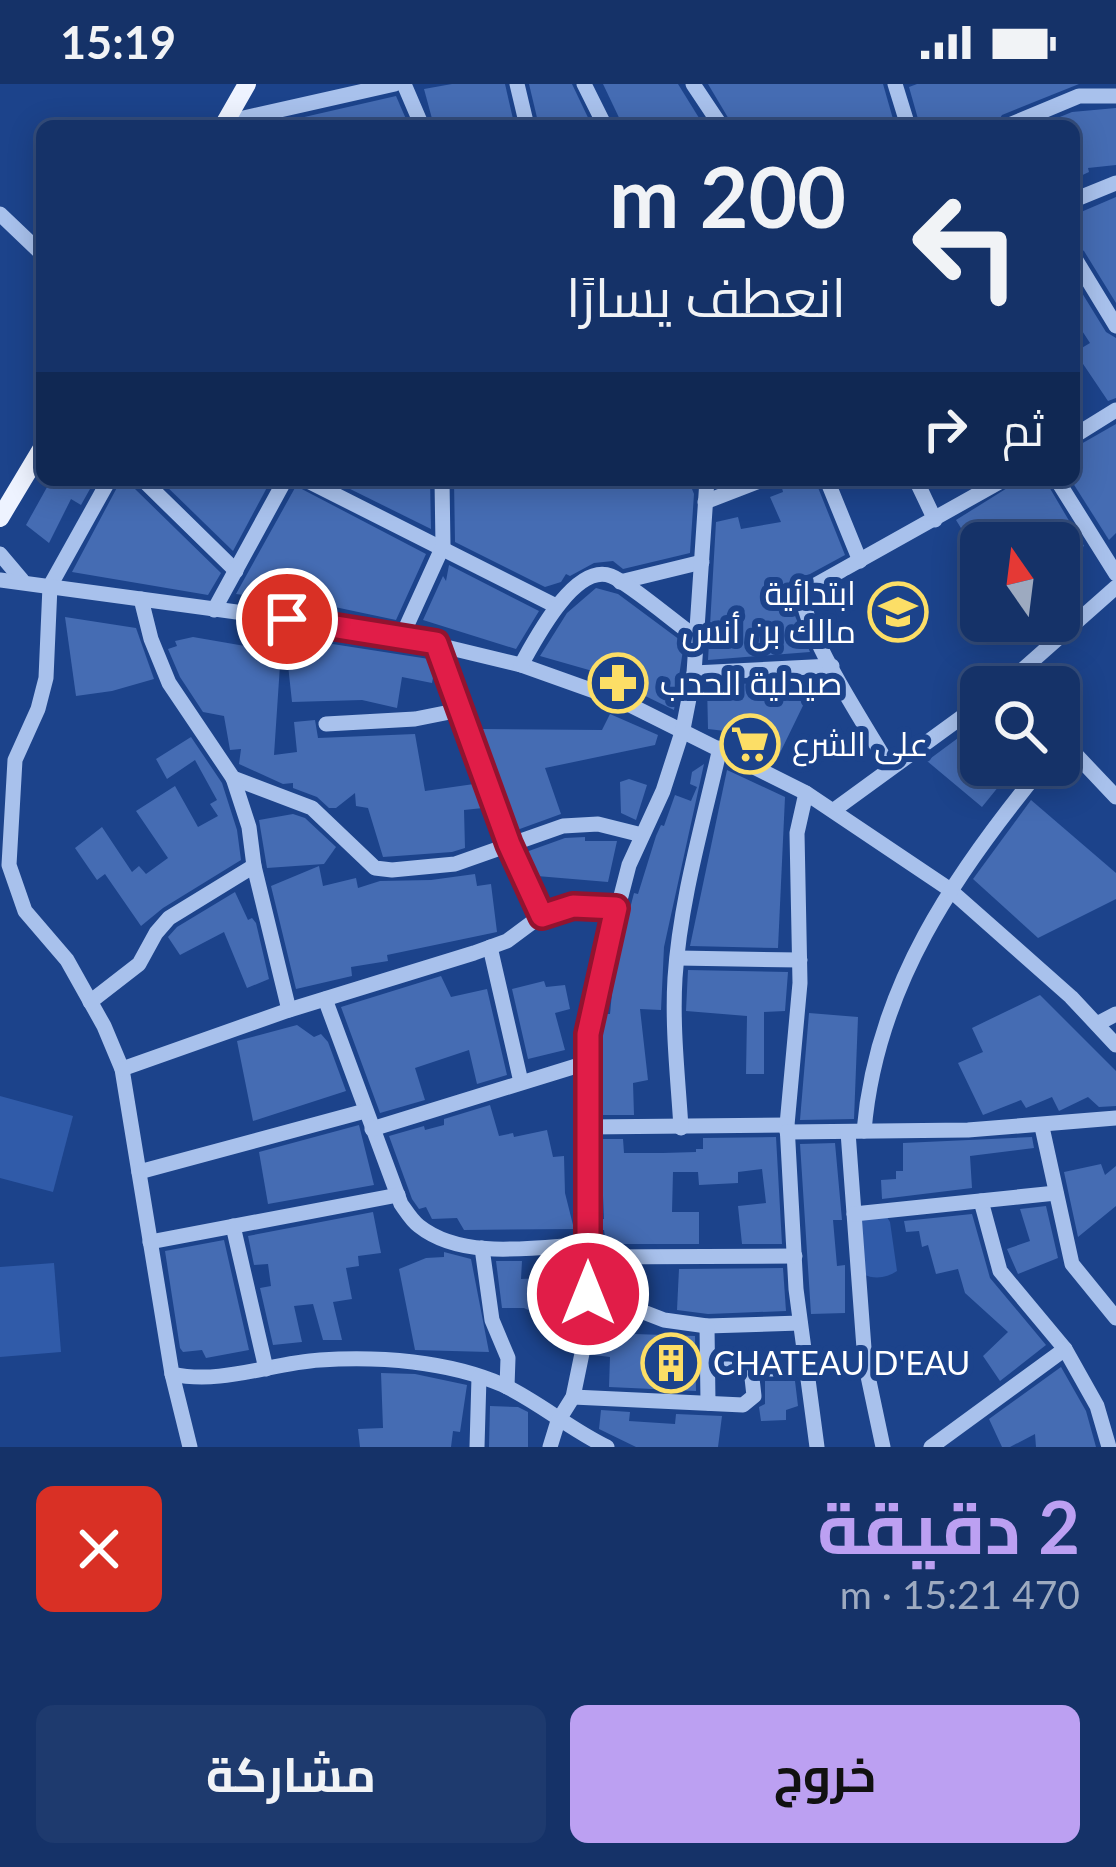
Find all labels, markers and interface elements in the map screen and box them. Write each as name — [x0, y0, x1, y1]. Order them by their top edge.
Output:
text: 15:19 — [60, 15, 176, 69]
text: 200 m — [609, 145, 846, 246]
icon: left — [888, 168, 1044, 324]
text: انعطف يسارًا — [566, 264, 846, 329]
icon: right — [912, 396, 978, 462]
text: ثم — [1002, 402, 1044, 456]
north arrow — [960, 522, 1080, 642]
map controls — [960, 522, 1080, 786]
pin — [236, 568, 338, 670]
place label: ابتدائية مالك بن أنس — [681, 572, 856, 652]
school or university icon: ابتدائية مالك بن أنس — [867, 581, 929, 643]
icon: arrive — [254, 586, 320, 652]
pharmacy icon: صيدلية الحدب — [587, 652, 649, 714]
place label: صيدلية الحدب — [660, 662, 842, 702]
button: search — [960, 666, 1080, 786]
supermarket icon: على الشرع — [719, 713, 781, 775]
place label: على الشرع — [792, 723, 929, 767]
position arrow — [525, 1231, 651, 1357]
building icon: CHATEAU D'EAU — [640, 1332, 702, 1394]
place label: CHATEAU D'EAU — [713, 1342, 970, 1382]
text: 2 دقيقة — [817, 1483, 1080, 1569]
button: close — [36, 1486, 162, 1612]
text: 470 m · 15:21 — [840, 1571, 1080, 1617]
button: مشاركة — [36, 1705, 546, 1843]
button: خروج — [570, 1705, 1080, 1843]

